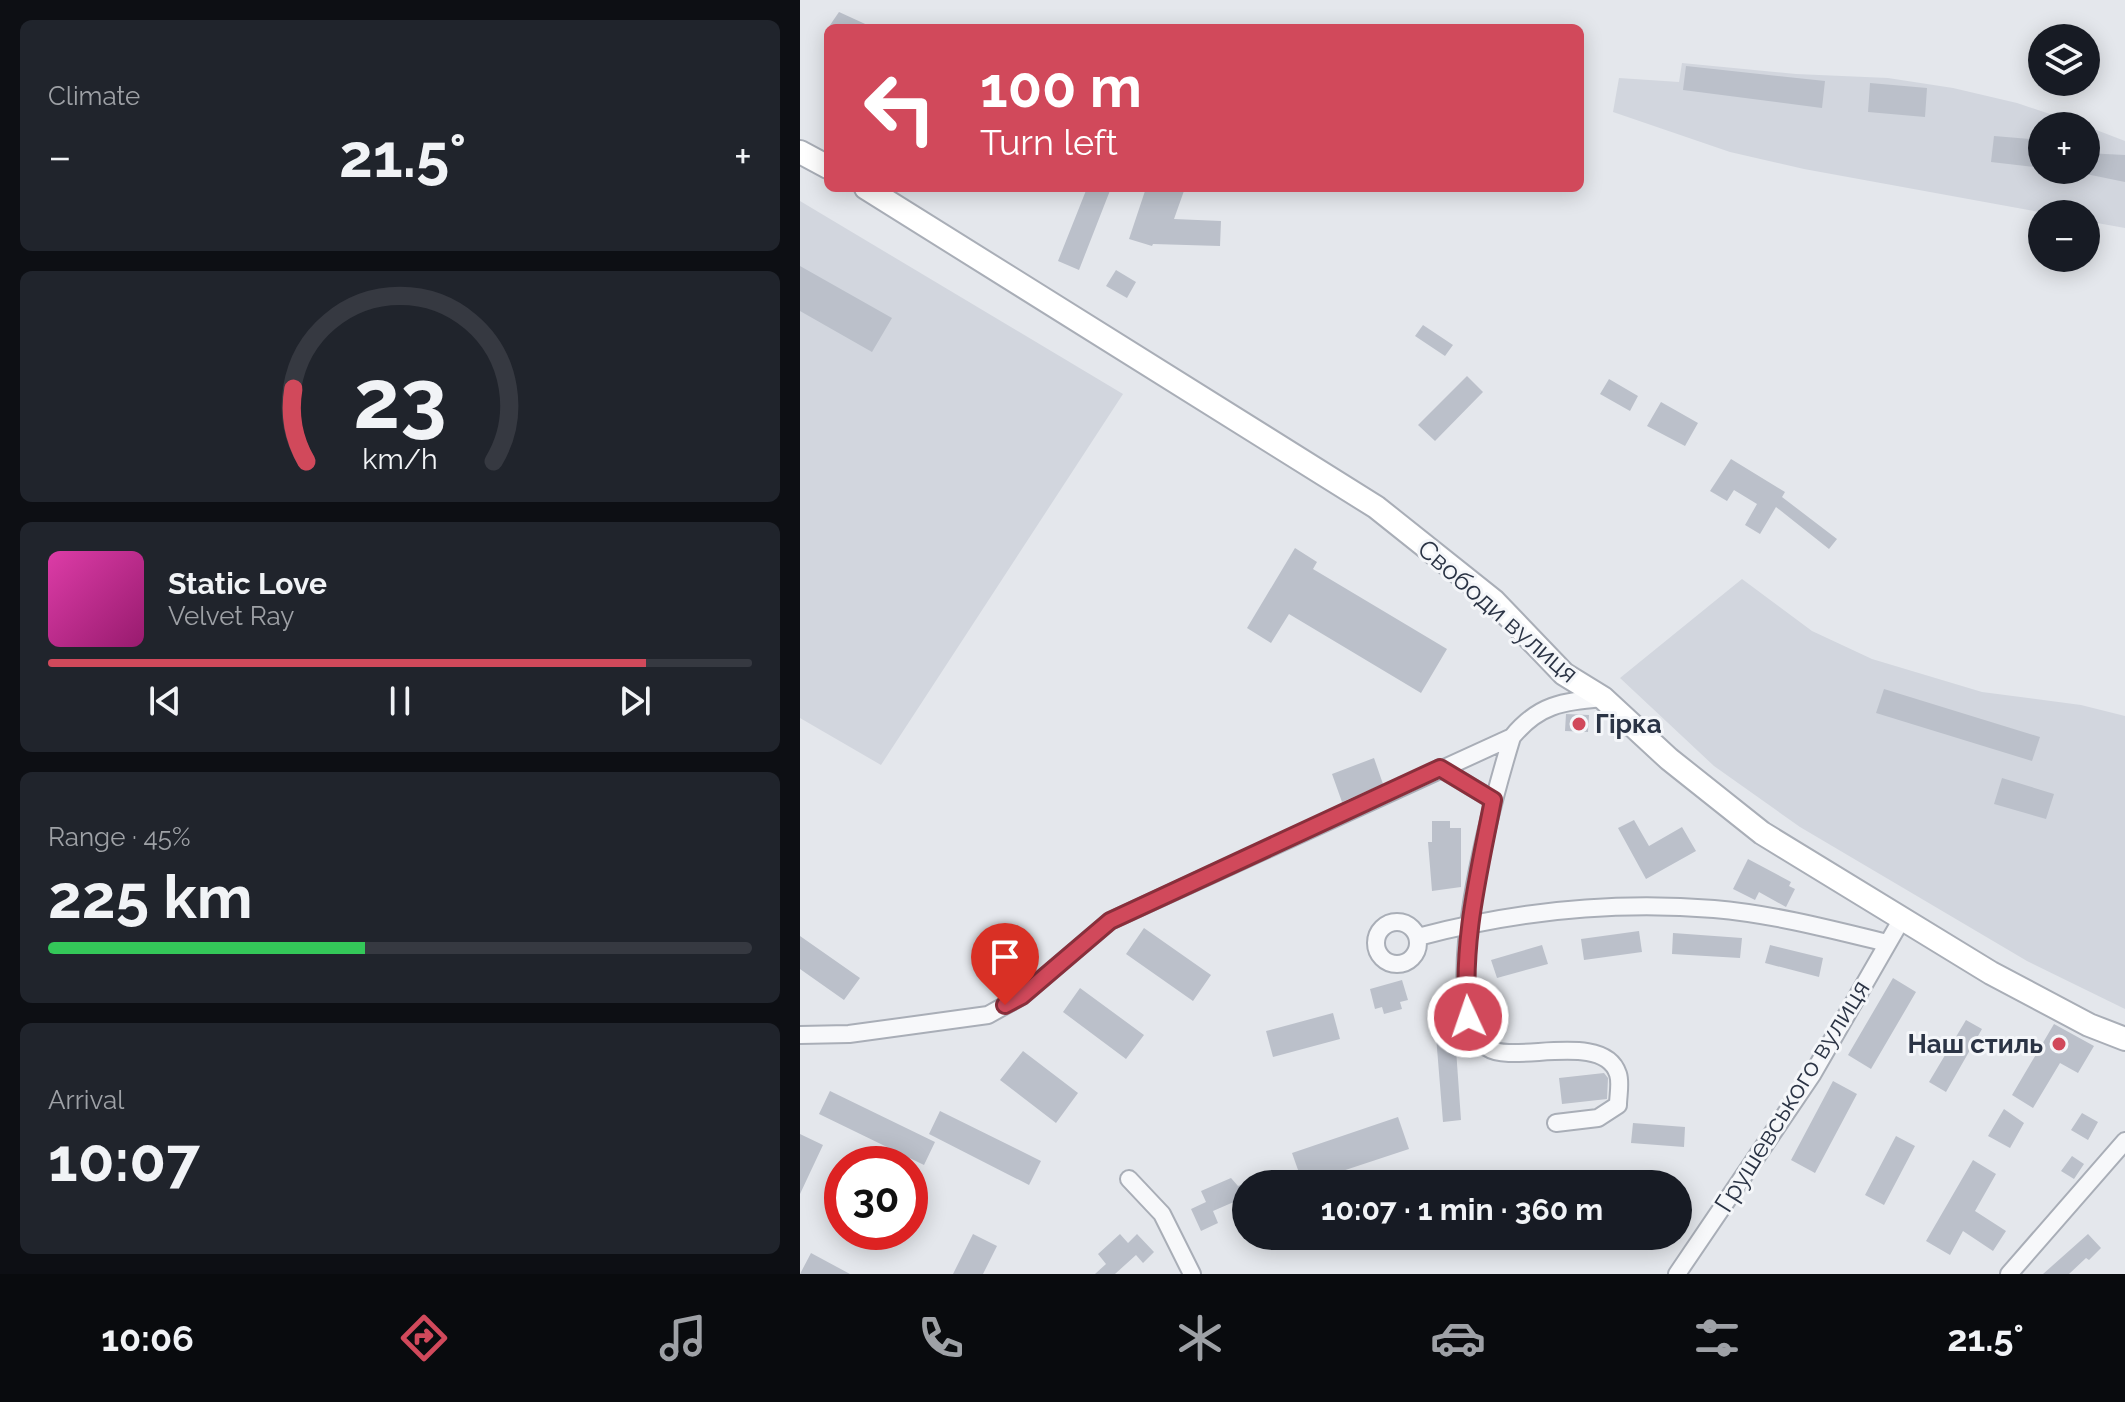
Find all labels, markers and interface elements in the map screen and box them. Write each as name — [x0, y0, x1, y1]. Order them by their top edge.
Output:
map controls — [2028, 24, 2100, 272]
button: layers — [2028, 24, 2100, 96]
text: 100 m — [980, 54, 1142, 120]
icon: left — [848, 56, 952, 160]
text: Climate — [48, 81, 140, 111]
button: + — [2028, 112, 2100, 184]
text: 21.5° — [339, 121, 466, 191]
text: Turn left — [980, 121, 1118, 163]
text: − — [48, 131, 72, 182]
text: + — [734, 131, 752, 182]
button: − — [2028, 200, 2100, 272]
text: 23 — [353, 350, 447, 447]
text: km/h — [362, 442, 438, 476]
street label: Свободи вулиця — [1412, 533, 1584, 689]
text: Static Love — [168, 566, 327, 601]
text: Velvet Ray — [168, 601, 294, 631]
icon: previous — [143, 679, 187, 723]
icon: pause — [378, 679, 422, 723]
icon: next — [613, 679, 657, 723]
place label: Гірка — [1595, 709, 1662, 739]
marker: Гірка — [1570, 715, 1588, 733]
text: Range · 45% — [48, 822, 191, 852]
text: 225 km — [48, 862, 253, 932]
pin — [971, 923, 1039, 1005]
icon: arrive — [983, 935, 1027, 979]
position arrow — [1426, 975, 1510, 1059]
street label: Грушевського вулиця — [1708, 975, 1876, 1217]
place label: Наш стиль — [1908, 1029, 2043, 1059]
marker: Наш стиль — [2050, 1035, 2068, 1053]
text: Arrival — [48, 1085, 124, 1115]
text: 10:07 — [48, 1125, 200, 1195]
speed limit sign: 30 — [824, 1146, 928, 1250]
text: 10:07 · 1 min · 360 m — [1321, 1192, 1603, 1227]
icon: directions — [396, 1310, 452, 1366]
icon: music — [655, 1310, 711, 1366]
icon: phone — [913, 1310, 969, 1366]
icon: climate — [1172, 1310, 1228, 1366]
icon: car — [1430, 1310, 1486, 1366]
icon: filters — [1689, 1310, 1745, 1366]
text: 10:06 — [101, 1317, 194, 1359]
text: 21.5° — [1947, 1317, 2024, 1359]

